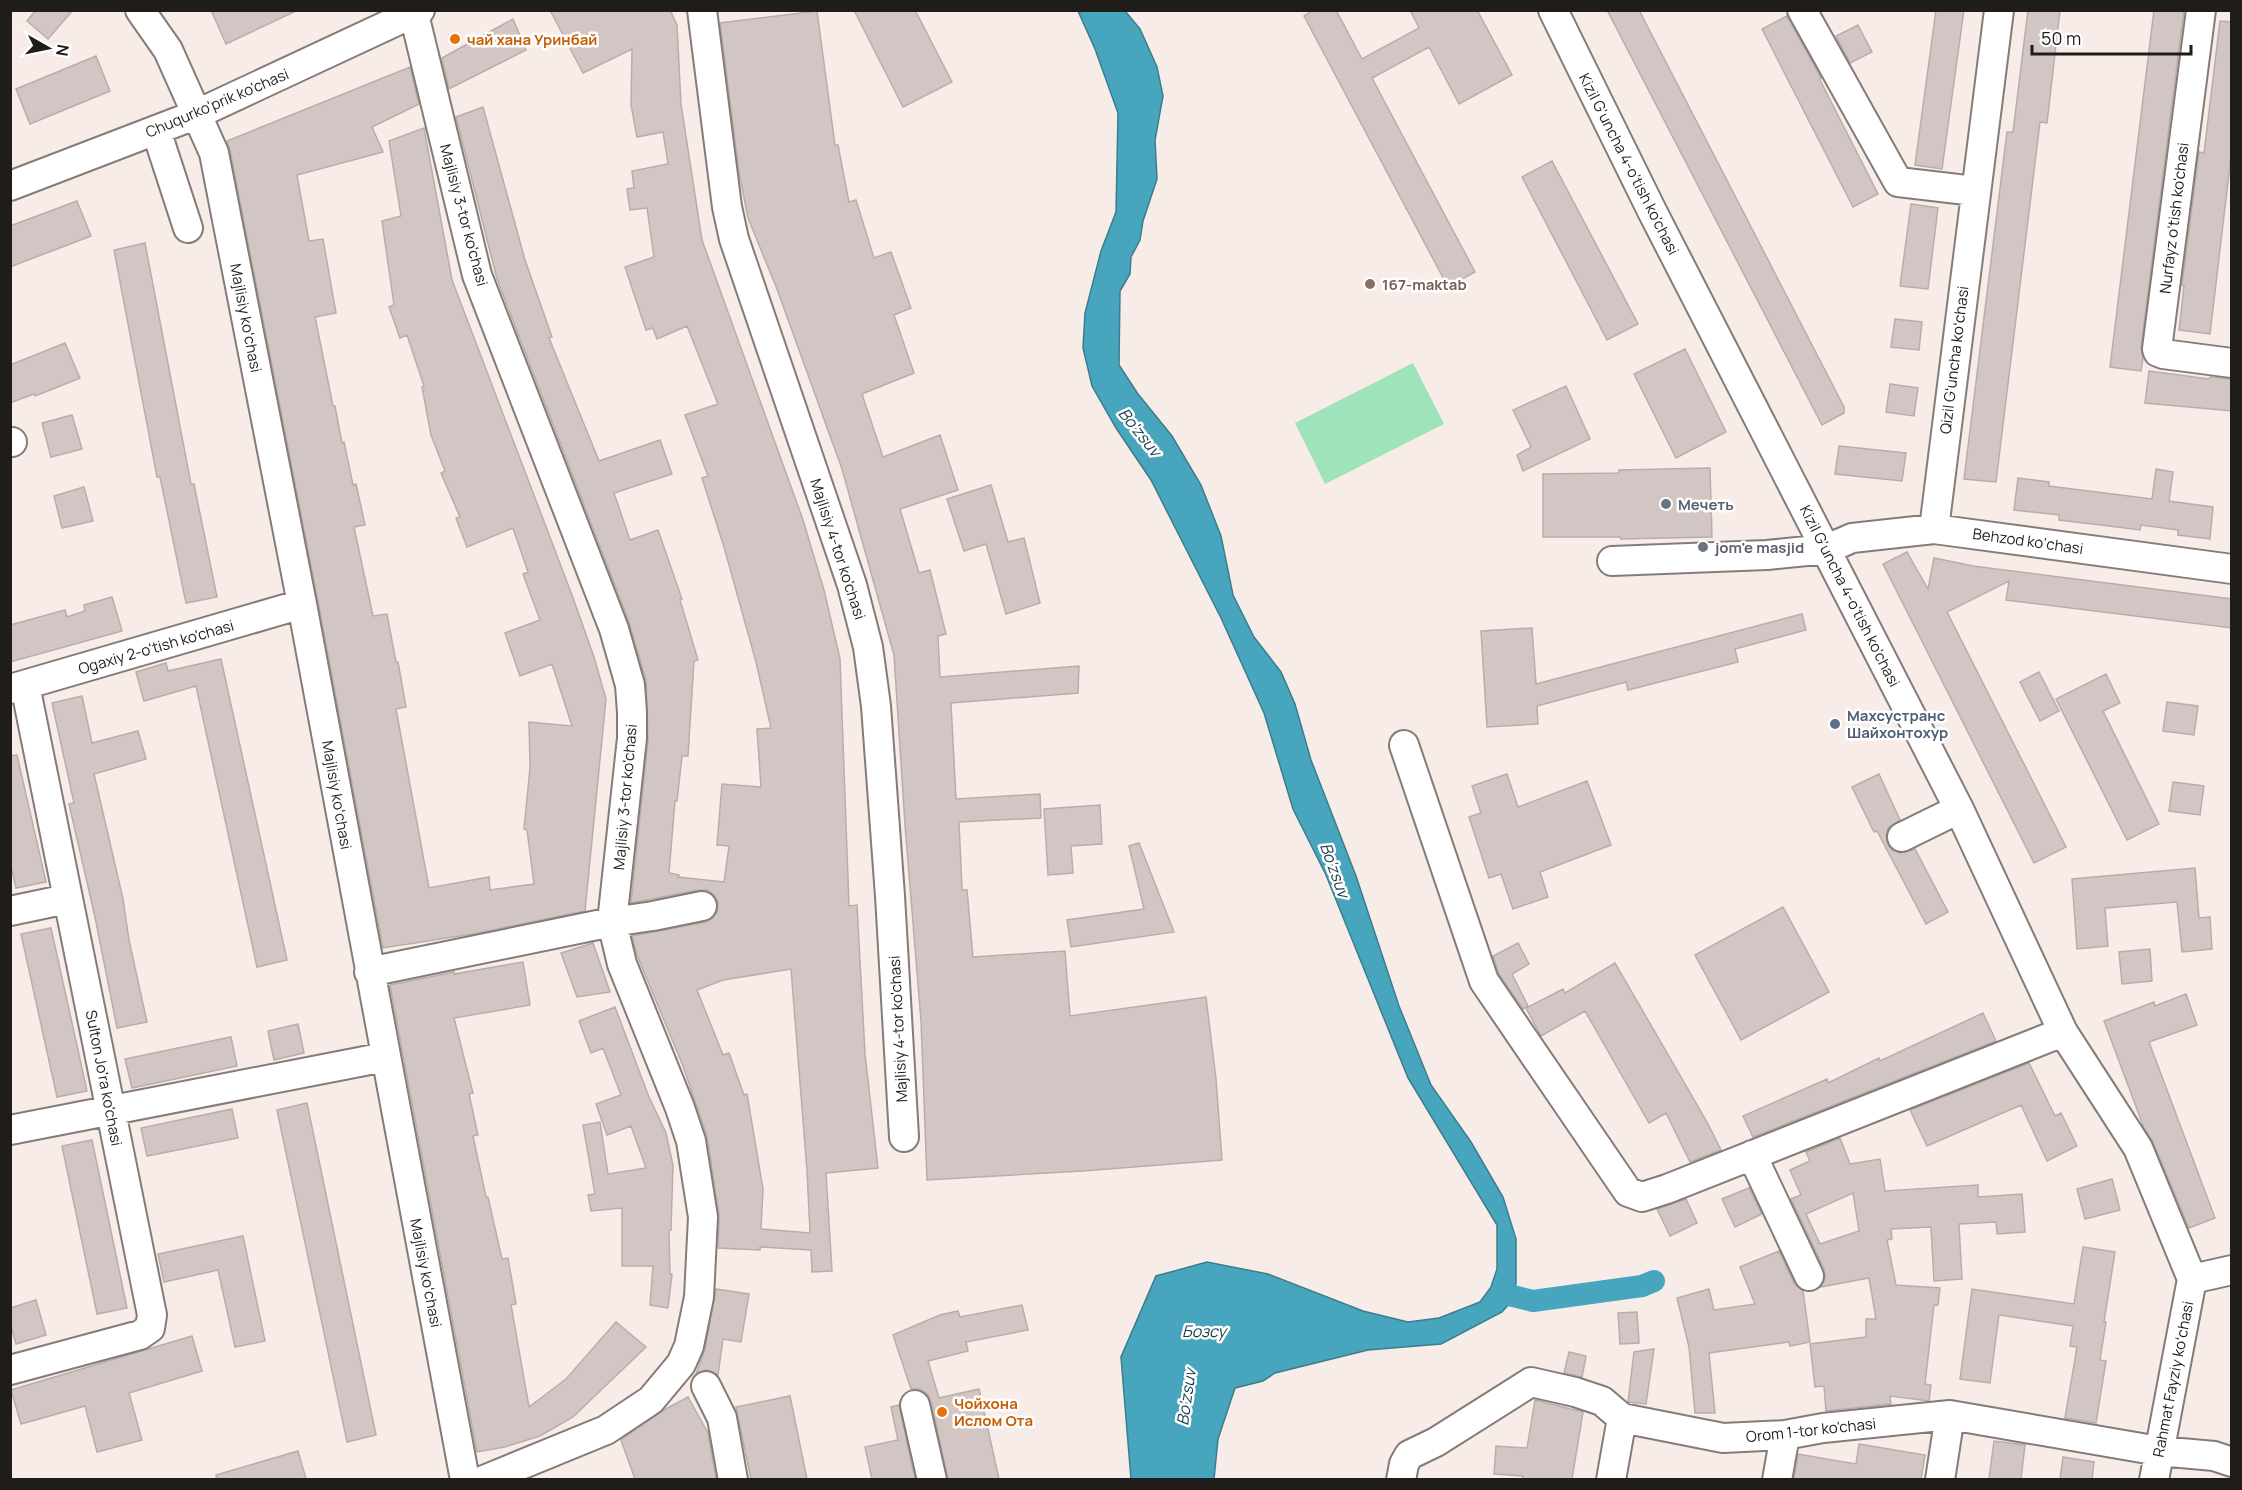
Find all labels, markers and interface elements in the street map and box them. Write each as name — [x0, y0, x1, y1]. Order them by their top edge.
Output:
north arrow — [18, 18, 78, 78]
scale bar — [2032, 18, 2191, 56]
text: 50 m — [2041, 26, 2081, 50]
place label: чай хана Уринбай — [467, 29, 597, 50]
marker: чай хана Уринбай — [448, 32, 462, 46]
text: N — [51, 43, 75, 58]
street label: Chuqurko'prik ko'chasi — [142, 63, 292, 143]
street label: Kizil G'uncha 4-o'tish ko'chasi — [1574, 70, 1684, 258]
street label: Nurfayz o'tish ko'chasi — [2154, 141, 2194, 295]
street label: Majlisiy 3-tor ko'chasi — [435, 142, 493, 288]
street label: Majlisiy koʻchasi — [225, 262, 267, 374]
place label: 167-maktab — [1382, 274, 1467, 295]
marker: 167-maktab — [1363, 277, 1377, 291]
street label: Qizil Gʻuncha koʻchasi — [1935, 285, 1973, 435]
water label: Bo'zsuv — [1114, 403, 1168, 462]
street label: Majlisiy 4-tor ko'chasi — [805, 476, 871, 622]
place label: Мечеть — [1678, 494, 1734, 515]
marker: Мечеть — [1659, 497, 1673, 511]
street label: Kizil G'uncha 4-o'tish ko'chasi — [1795, 502, 1905, 690]
street label: Behzod ko‘chasi — [1971, 523, 2085, 559]
place label: jom'e masjid — [1714, 537, 1804, 558]
marker: jom'e masjid — [1696, 540, 1710, 554]
street label: Ogaxiy 2-o'tish ko'chasi — [76, 615, 236, 679]
place label: Махсустранс Шайхонтохур — [1847, 705, 1948, 743]
marker: Махсустранс Шайхонтохур — [1828, 717, 1842, 731]
street label: Majlisiy 3-tor ko'chasi — [608, 723, 642, 871]
street label: Majlisiy koʻchasi — [317, 739, 357, 851]
water label: Bo'zsuv — [1315, 840, 1356, 902]
street label: Majlisiy 4-tor ko'chasi — [884, 955, 912, 1103]
street label: Sulton Jo'ra ko'chasi — [81, 1008, 127, 1148]
street label: Majlisiy koʻchasi — [405, 1217, 447, 1329]
street label: Rahmat Fayziy koʻchasi — [2148, 1299, 2198, 1459]
water label: Бозсу — [1182, 1320, 1229, 1342]
water label: Bo'zsuv — [1171, 1366, 1201, 1427]
place label: Чойхона Ислом Ота — [954, 1393, 1033, 1431]
marker: Чойхона Ислом Ота — [935, 1405, 949, 1419]
street label: Orom 1-tor ko'chasi — [1745, 1413, 1877, 1447]

